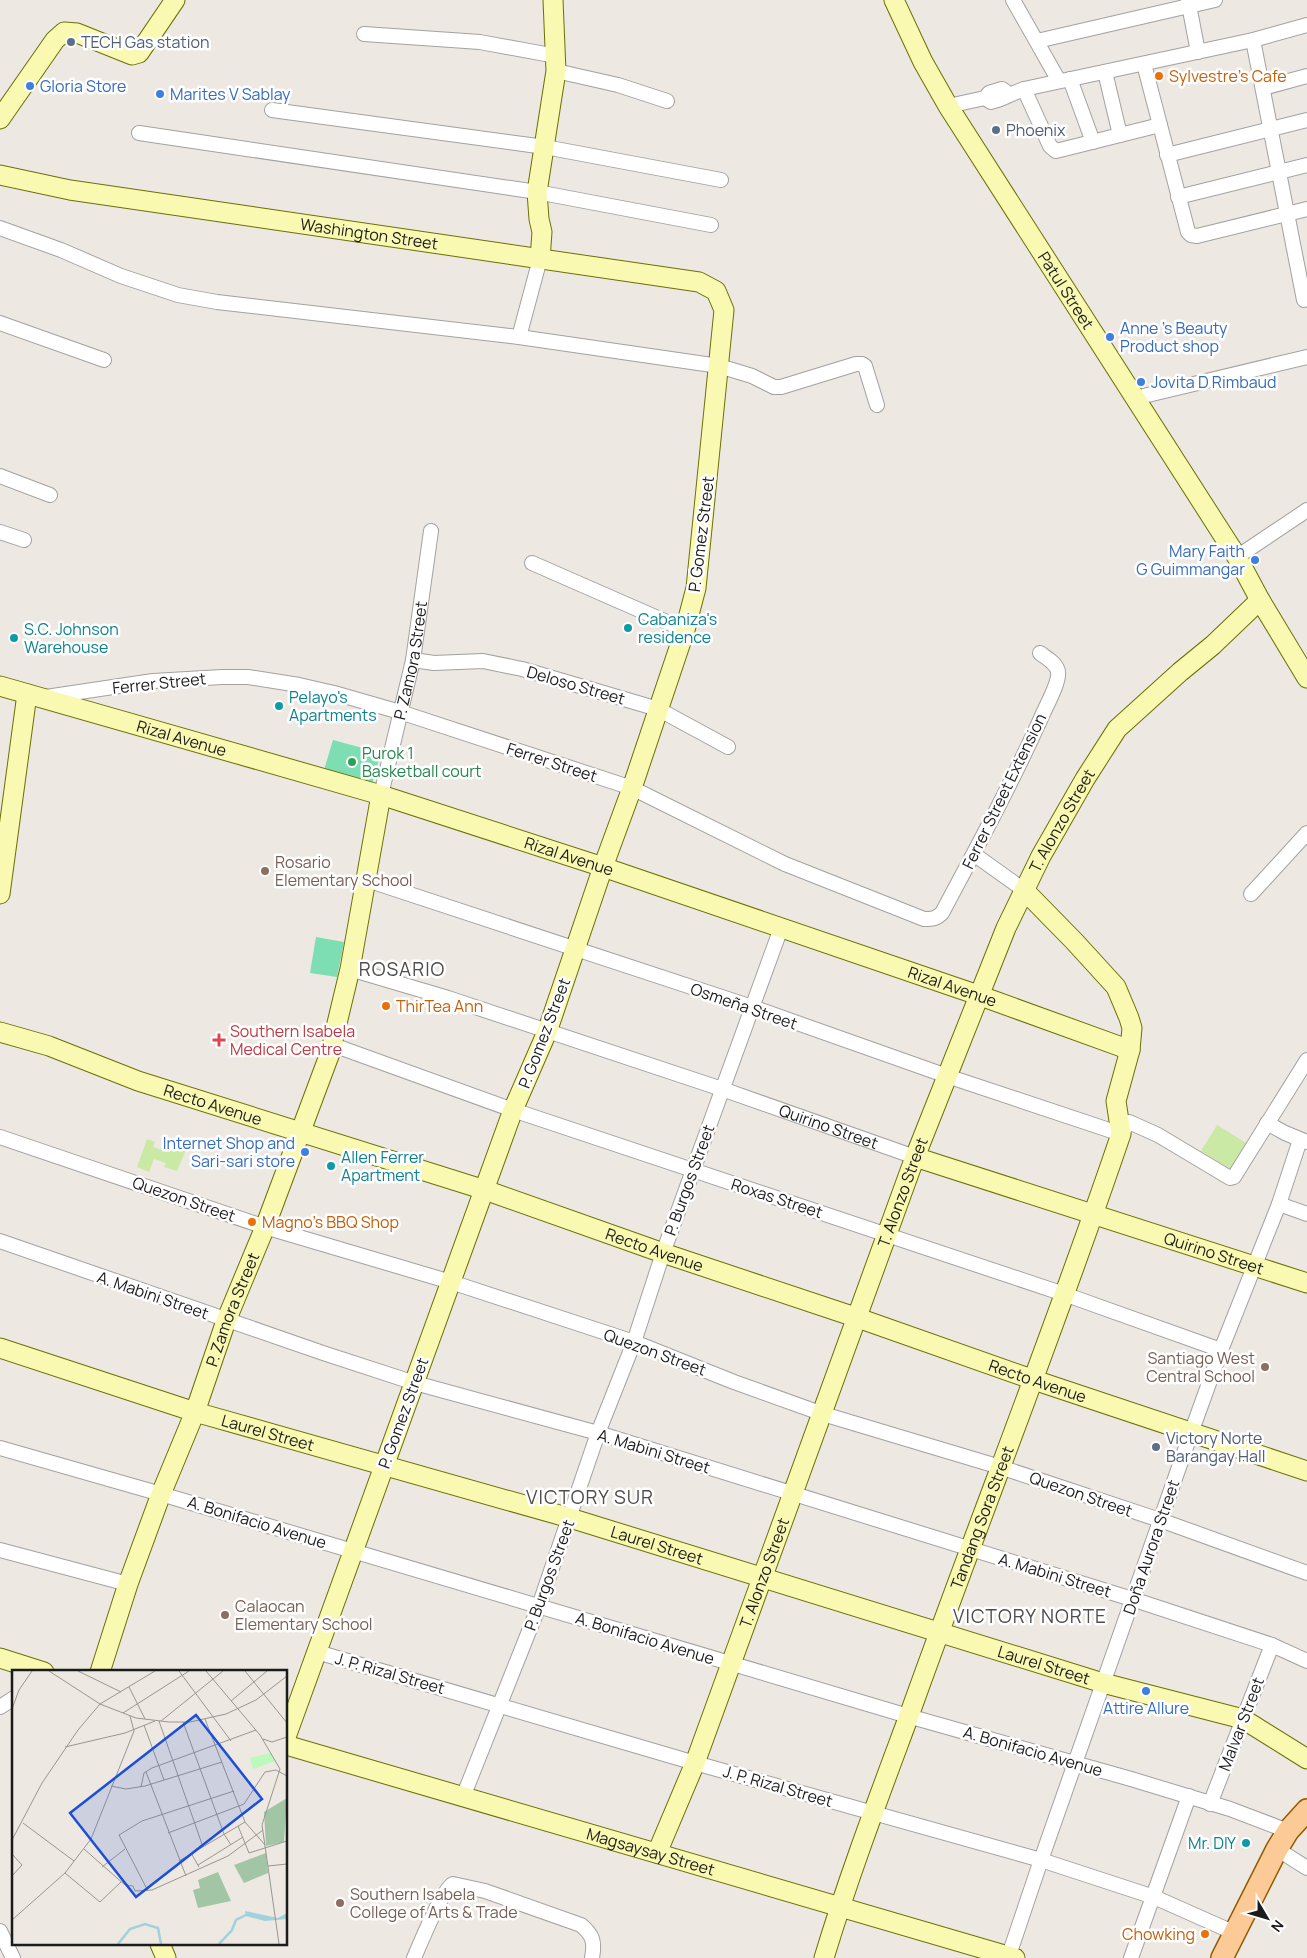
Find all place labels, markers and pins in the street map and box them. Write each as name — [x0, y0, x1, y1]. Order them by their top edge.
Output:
place label: TECH Gas station — [81, 31, 209, 53]
marker: TECH Gas station — [65, 36, 77, 48]
place label: Sylvestre's Cafe — [1169, 65, 1287, 87]
marker: Sylvestre's Cafe — [1153, 70, 1165, 82]
place label: Gloria Store — [40, 75, 126, 97]
marker: Gloria Store — [24, 80, 36, 92]
place label: Marites V Sablay — [170, 83, 291, 105]
marker: Marites V Sablay — [154, 88, 166, 100]
place label: Phoenix — [1006, 119, 1066, 141]
marker: Phoenix — [990, 124, 1002, 136]
place label: Anne 's Beauty Product shop — [1120, 317, 1228, 357]
marker: Anne 's Beauty Product shop — [1104, 331, 1116, 343]
place label: Jovita D Rimbaud — [1151, 371, 1277, 393]
marker: Jovita D Rimbaud — [1135, 376, 1147, 388]
place label: Mary Faith G Guimmangar — [1136, 540, 1245, 580]
marker: Mary Faith G Guimmangar — [1249, 554, 1261, 566]
place label: Cabaniza's residence — [638, 608, 717, 648]
place label: S.C. Johnson Warehouse — [24, 618, 119, 658]
marker: Cabaniza's residence — [622, 622, 634, 634]
marker: S.C. Johnson Warehouse — [8, 632, 20, 644]
place label: Pelayo's Apartments — [289, 686, 377, 726]
marker: Pelayo's Apartments — [273, 700, 285, 712]
place label: Purok 1 Basketball court — [362, 742, 481, 782]
marker: Purok 1 Basketball court — [346, 756, 358, 768]
place label: Rosario Elementary School — [275, 851, 413, 891]
marker: Rosario Elementary School — [259, 865, 271, 877]
place label: ThirTea Ann — [396, 995, 483, 1017]
marker: ThirTea Ann — [380, 1000, 392, 1012]
place label: Southern Isabela Medical Centre — [230, 1020, 355, 1060]
marker: Southern Isabela Medical Centre — [212, 1033, 226, 1047]
place label: Internet Shop and Sari-sari store — [163, 1132, 295, 1172]
marker: Internet Shop and Sari-sari store — [299, 1146, 311, 1158]
place label: Allen Ferrer Apartment — [341, 1146, 424, 1186]
marker: Allen Ferrer Apartment — [325, 1160, 337, 1172]
place label: Magno's BBQ Shop — [262, 1211, 399, 1233]
marker: Magno's BBQ Shop — [246, 1216, 258, 1228]
place label: Santiago West Central School — [1146, 1347, 1255, 1387]
marker: Santiago West Central School — [1259, 1361, 1271, 1373]
place label: Victory Norte Barangay Hall — [1166, 1427, 1265, 1467]
marker: Victory Norte Barangay Hall — [1150, 1441, 1162, 1453]
place label: Calaocan Elementary School — [235, 1595, 373, 1635]
marker: Calaocan Elementary School — [219, 1609, 231, 1621]
marker: Attire Allure — [1140, 1685, 1152, 1697]
place label: Attire Allure — [1103, 1697, 1189, 1719]
place label: Mr. DIY — [1188, 1832, 1236, 1854]
marker: Mr. DIY — [1240, 1837, 1252, 1849]
place label: Southern Isabela College of Arts & Trade — [350, 1883, 518, 1923]
marker: Southern Isabela College of Arts & Trade — [334, 1897, 346, 1909]
place label: Chowking — [1122, 1923, 1195, 1945]
marker: Chowking — [1199, 1928, 1211, 1940]

